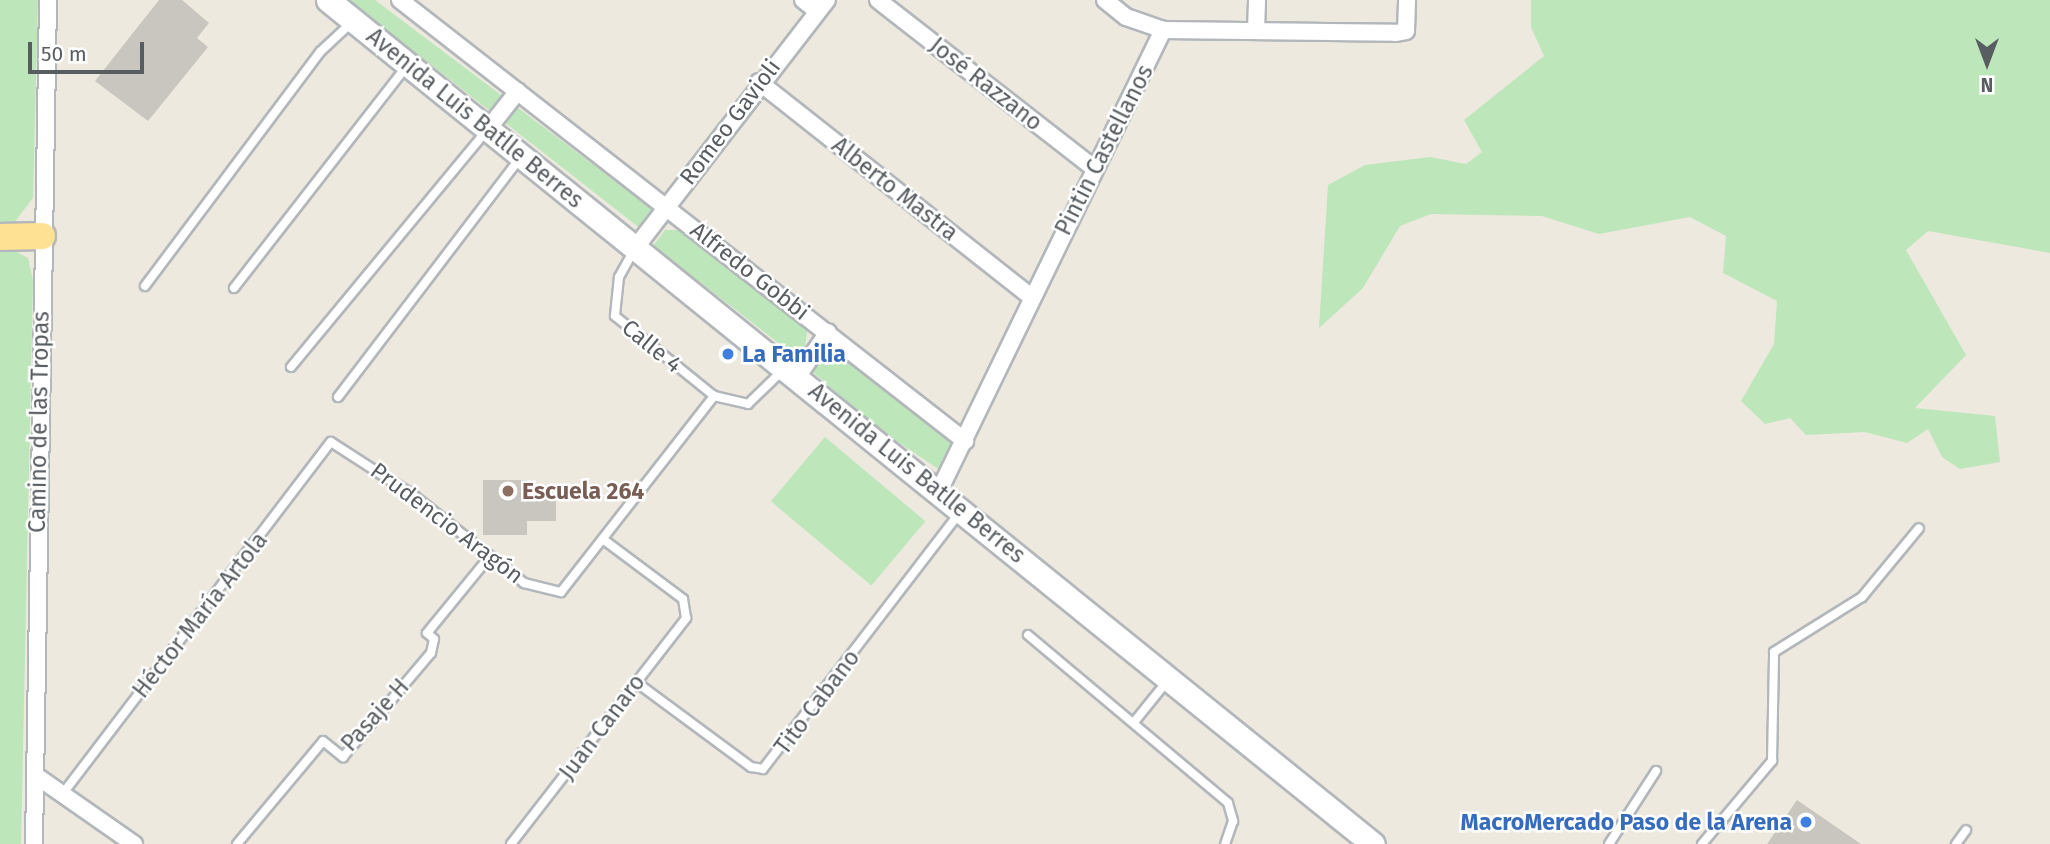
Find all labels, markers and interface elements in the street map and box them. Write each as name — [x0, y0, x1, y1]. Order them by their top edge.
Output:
street label: Avenida Luis Batlle Berres — [361, 22, 589, 214]
scale bar — [32, 28, 147, 72]
north arrow — [1952, 28, 2022, 98]
street label: José Razzano — [924, 32, 1048, 136]
text: 50 m — [41, 41, 87, 67]
street label: Romeo Gavioli — [674, 54, 786, 190]
street label: Pintin Castellanos — [1049, 60, 1159, 240]
text: N — [1981, 73, 1993, 96]
street label: Alberto Mastra — [827, 131, 963, 247]
street label: Alfredo Gobbi — [685, 216, 815, 326]
street label: Camino de las Tropas — [23, 311, 55, 533]
street label: Calle 4 — [616, 314, 688, 378]
place label: La Familia — [742, 340, 846, 368]
marker: La Familia — [720, 346, 736, 362]
street label: Avenida Luis Batlle Berres — [803, 377, 1031, 569]
street label: Prudencio Aragón — [365, 457, 529, 589]
place label: Escuela 264 — [522, 477, 644, 505]
marker: Escuela 264 — [500, 483, 516, 499]
street label: Héctor María Artola — [127, 527, 273, 703]
street label: Tito Cabano — [769, 644, 865, 760]
street label: Juan Canaro — [553, 669, 651, 785]
street label: Pasaje H — [335, 673, 415, 757]
place label: MacroMercado Paso de la Arena — [1461, 808, 1792, 836]
marker: MacroMercado Paso de la Arena — [1798, 814, 1814, 830]

